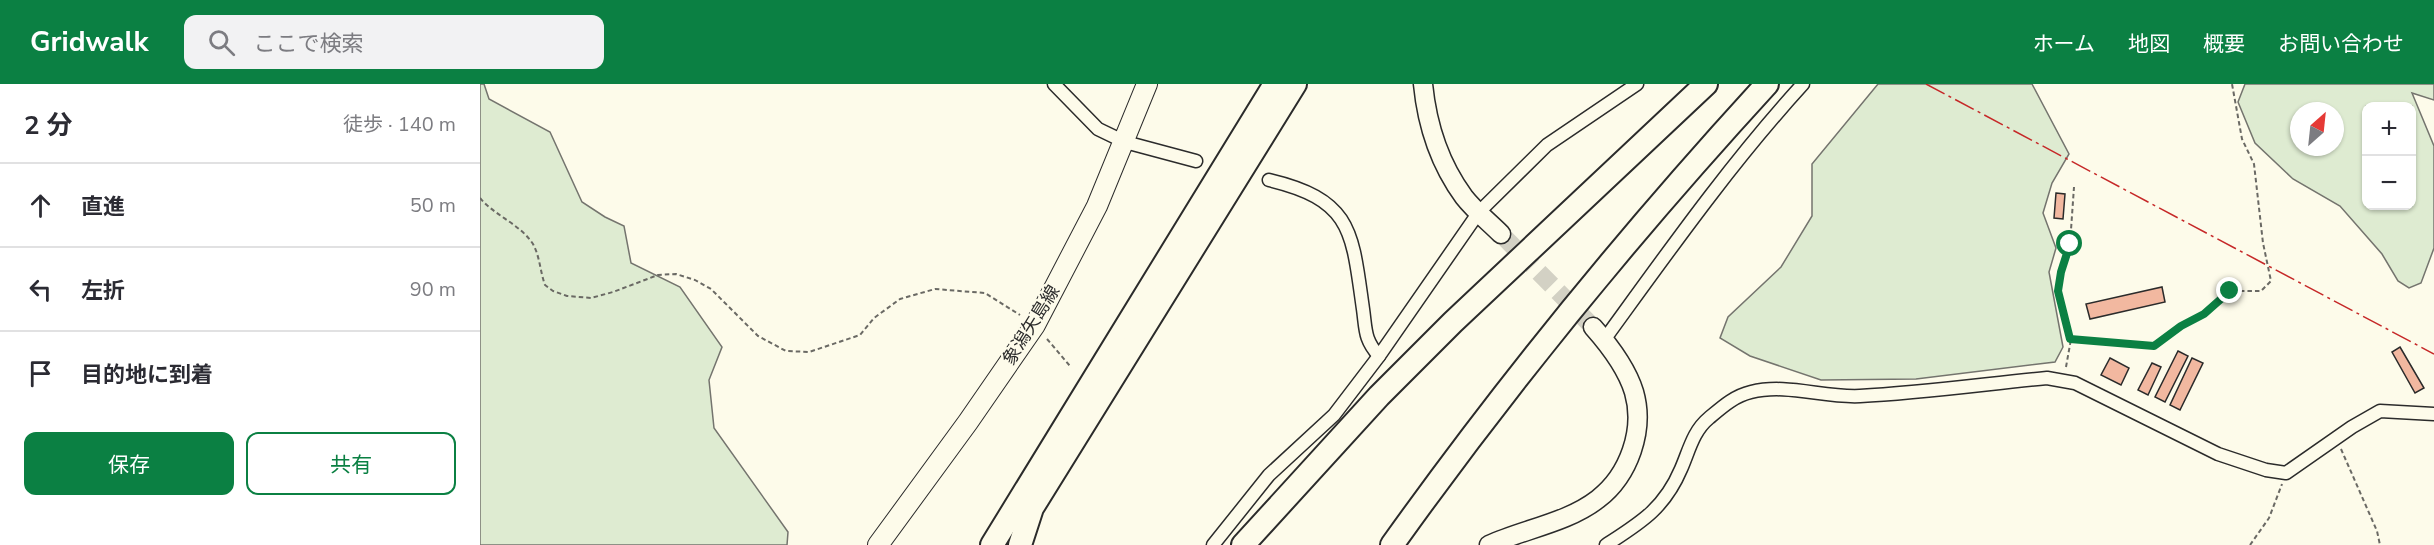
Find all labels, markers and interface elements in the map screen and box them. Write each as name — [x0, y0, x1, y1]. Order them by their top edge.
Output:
search box — [184, 15, 604, 69]
text: Gridwalk — [30, 23, 148, 61]
icon: search — [205, 26, 238, 59]
text: ここで検索 — [253, 29, 363, 59]
text: ホーム — [2033, 30, 2095, 58]
text: 地図 — [2128, 30, 2170, 58]
text: 概要 — [2203, 30, 2245, 58]
text: お問い合わせ — [2278, 30, 2404, 58]
north arrow — [2290, 102, 2344, 156]
map controls — [2362, 102, 2416, 210]
button: + — [2362, 102, 2416, 156]
text: 2 分 — [24, 108, 73, 143]
text: 徒歩 · 140 m — [343, 111, 456, 138]
button: − — [2362, 156, 2416, 210]
icon: ahead — [24, 189, 57, 222]
text: 直進 — [81, 192, 125, 222]
text: 50 m — [410, 192, 456, 219]
route start — [2056, 230, 2082, 256]
icon: left — [24, 273, 57, 306]
text: 左折 — [81, 276, 125, 306]
text: 90 m — [410, 276, 456, 303]
route end — [2216, 277, 2242, 303]
street label: 象潟矢島線 — [997, 280, 1065, 370]
icon: arrive — [24, 357, 57, 390]
text: 目的地に到着 — [81, 360, 213, 390]
button: 保存 — [24, 432, 234, 495]
button: 共有 — [246, 432, 456, 495]

